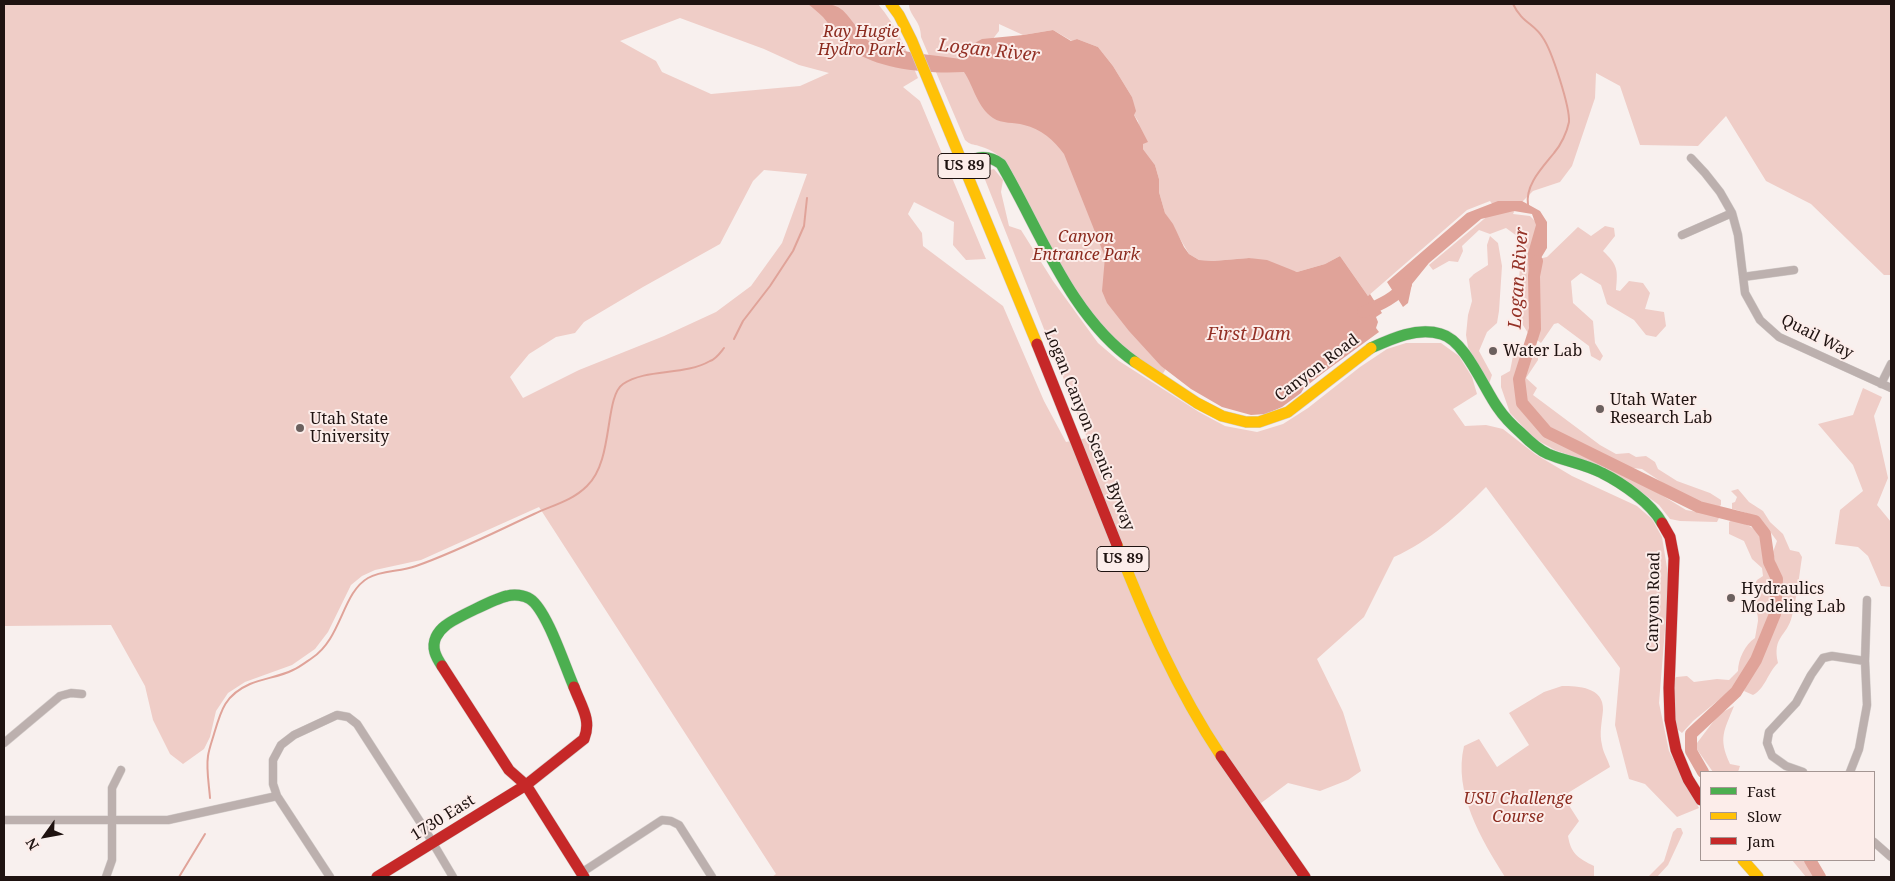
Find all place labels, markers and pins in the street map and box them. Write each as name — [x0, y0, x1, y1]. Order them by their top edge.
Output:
place label: Water Lab — [1503, 341, 1582, 361]
marker: Water Lab — [1487, 345, 1499, 357]
place label: Utah Water Research Lab — [1610, 390, 1712, 428]
marker: Utah Water Research Lab — [1594, 403, 1606, 415]
place label: Utah State University — [310, 409, 389, 447]
marker: Utah State University — [294, 422, 306, 434]
place label: Hydraulics Modeling Lab — [1741, 579, 1846, 617]
marker: Hydraulics Modeling Lab — [1725, 592, 1737, 604]

